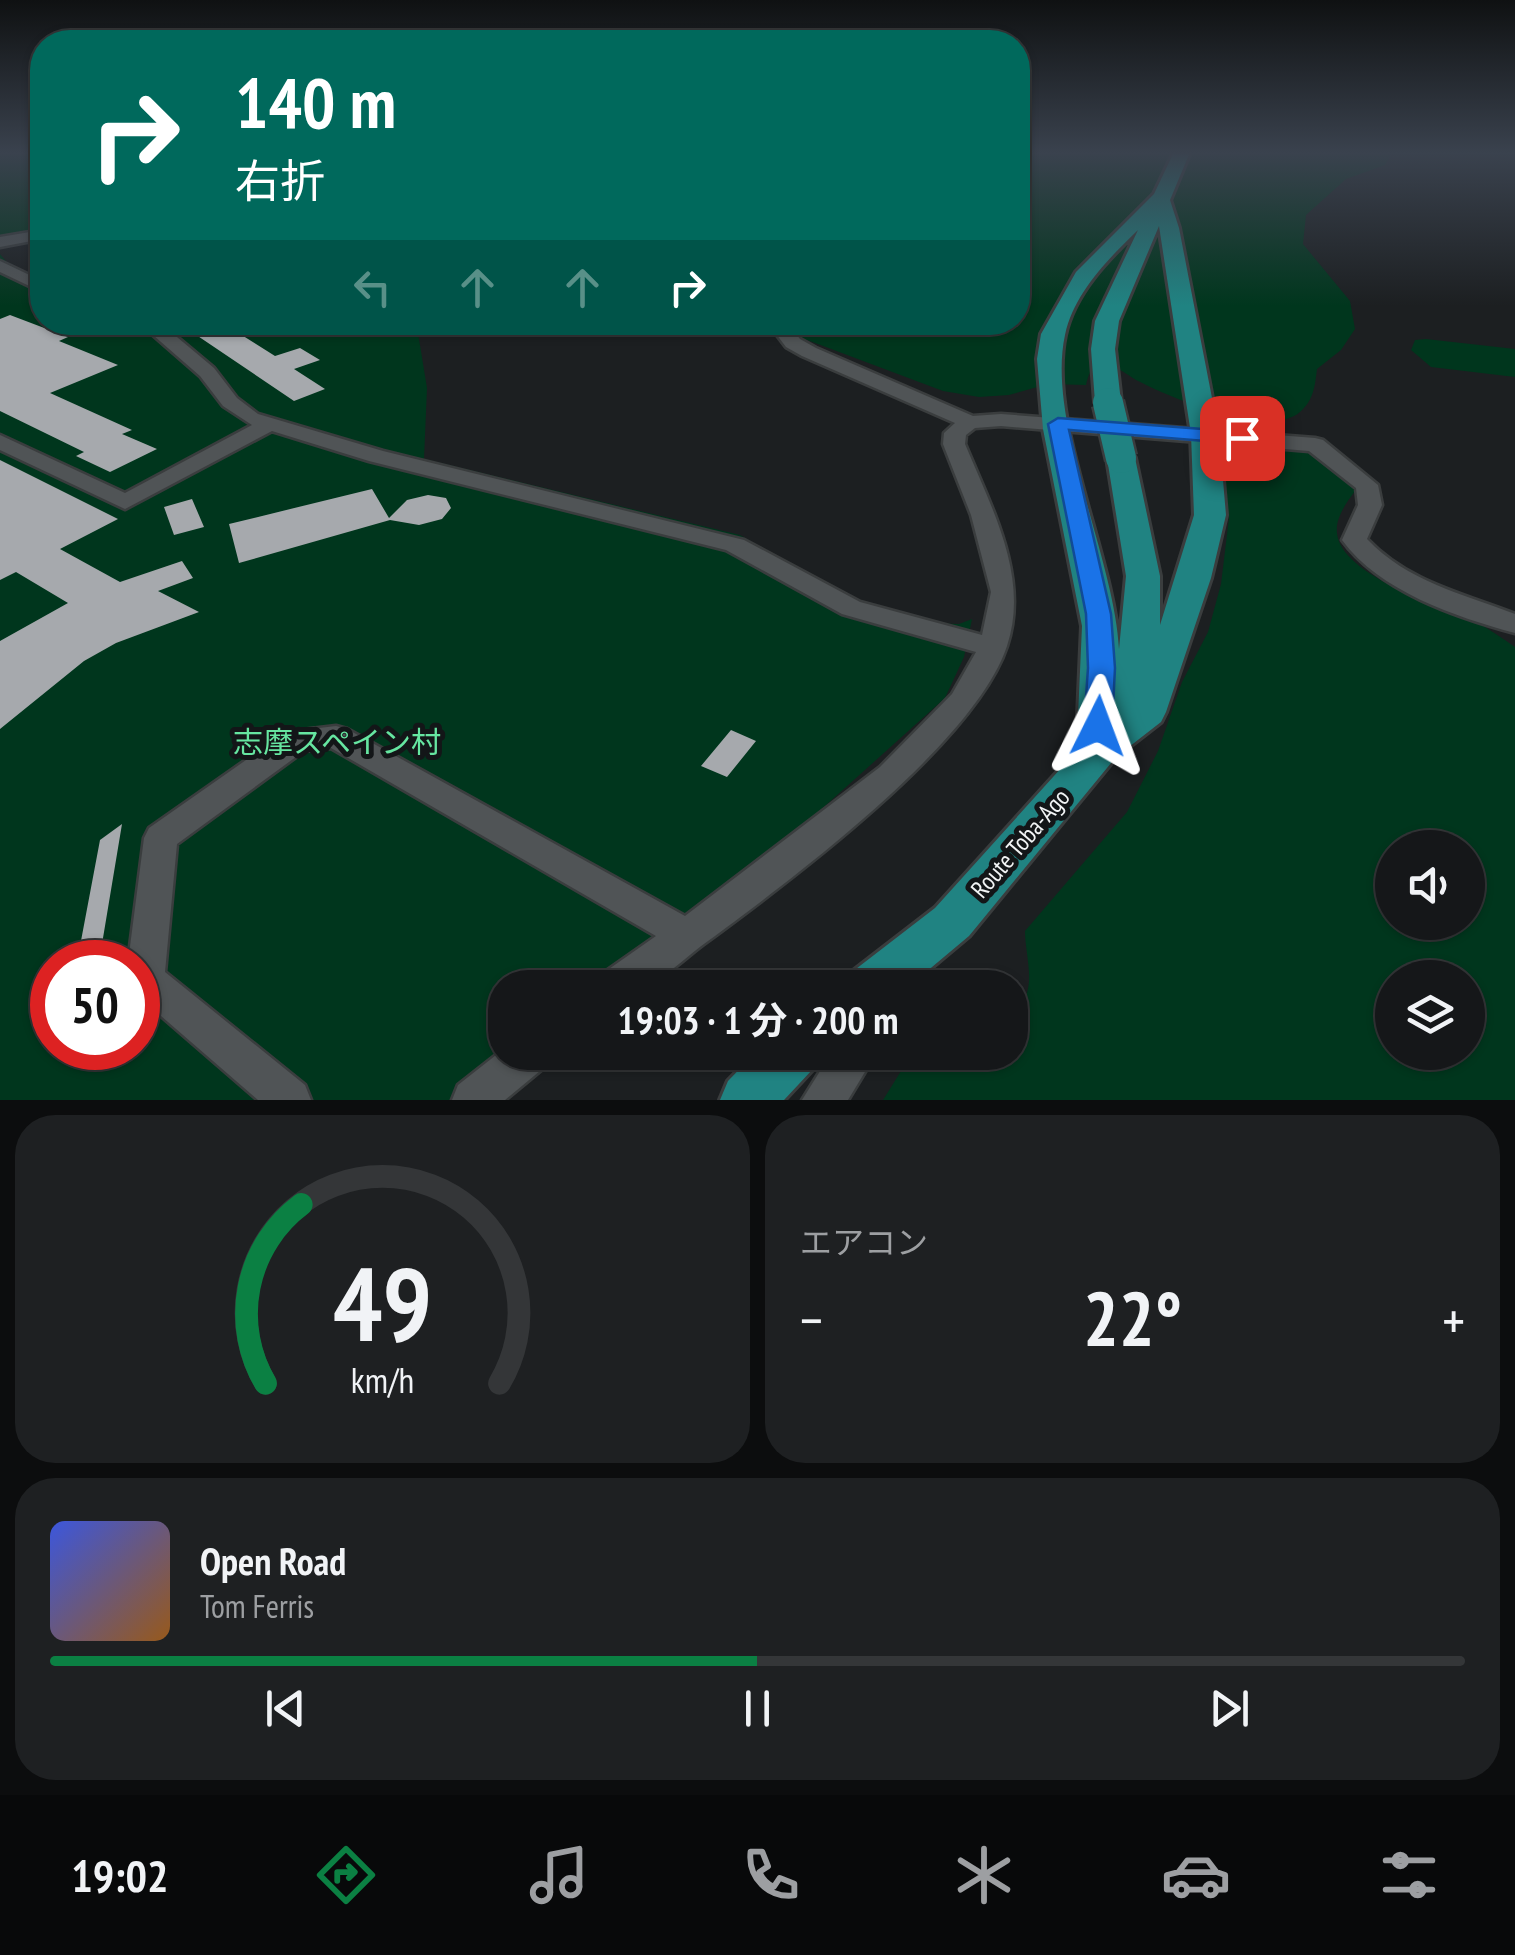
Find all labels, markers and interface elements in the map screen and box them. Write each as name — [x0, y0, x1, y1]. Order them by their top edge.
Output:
text: 140 m — [235, 57, 396, 147]
icon: right — [70, 70, 200, 200]
text: 右折 — [235, 151, 325, 209]
icon: left — [345, 260, 400, 315]
icon: ahead — [450, 260, 505, 315]
icon: ahead — [555, 260, 610, 315]
icon: right — [660, 260, 715, 315]
pin — [1200, 396, 1285, 481]
icon: arrive — [1215, 411, 1270, 466]
position arrow — [1046, 674, 1150, 778]
park label: 志摩スペイン村 — [233, 722, 441, 761]
street label: Route Toba-Ago — [964, 782, 1076, 904]
map controls — [1375, 830, 1485, 1070]
button: sound — [1375, 830, 1485, 940]
speed limit sign: 50 — [30, 940, 160, 1070]
button: layers — [1375, 960, 1485, 1070]
text: 19:03 · 1 分 · 200 m — [618, 995, 898, 1044]
text: エアコン — [800, 1221, 928, 1263]
text: 49 — [333, 1235, 432, 1370]
text: 22° — [1083, 1270, 1182, 1367]
text: − — [800, 1284, 823, 1355]
text: + — [1442, 1284, 1465, 1355]
text: km/h — [351, 1357, 414, 1403]
text: Open Road — [200, 1536, 346, 1585]
text: Tom Ferris — [200, 1585, 314, 1627]
icon: previous — [258, 1681, 313, 1736]
icon: pause — [730, 1681, 785, 1736]
icon: next — [1202, 1681, 1257, 1736]
icon: directions — [311, 1840, 381, 1910]
icon: music — [524, 1840, 594, 1910]
icon: phone — [736, 1840, 806, 1910]
icon: climate — [949, 1840, 1019, 1910]
icon: car — [1161, 1840, 1231, 1910]
icon: filters — [1374, 1840, 1444, 1910]
text: 19:02 — [71, 1846, 169, 1904]

